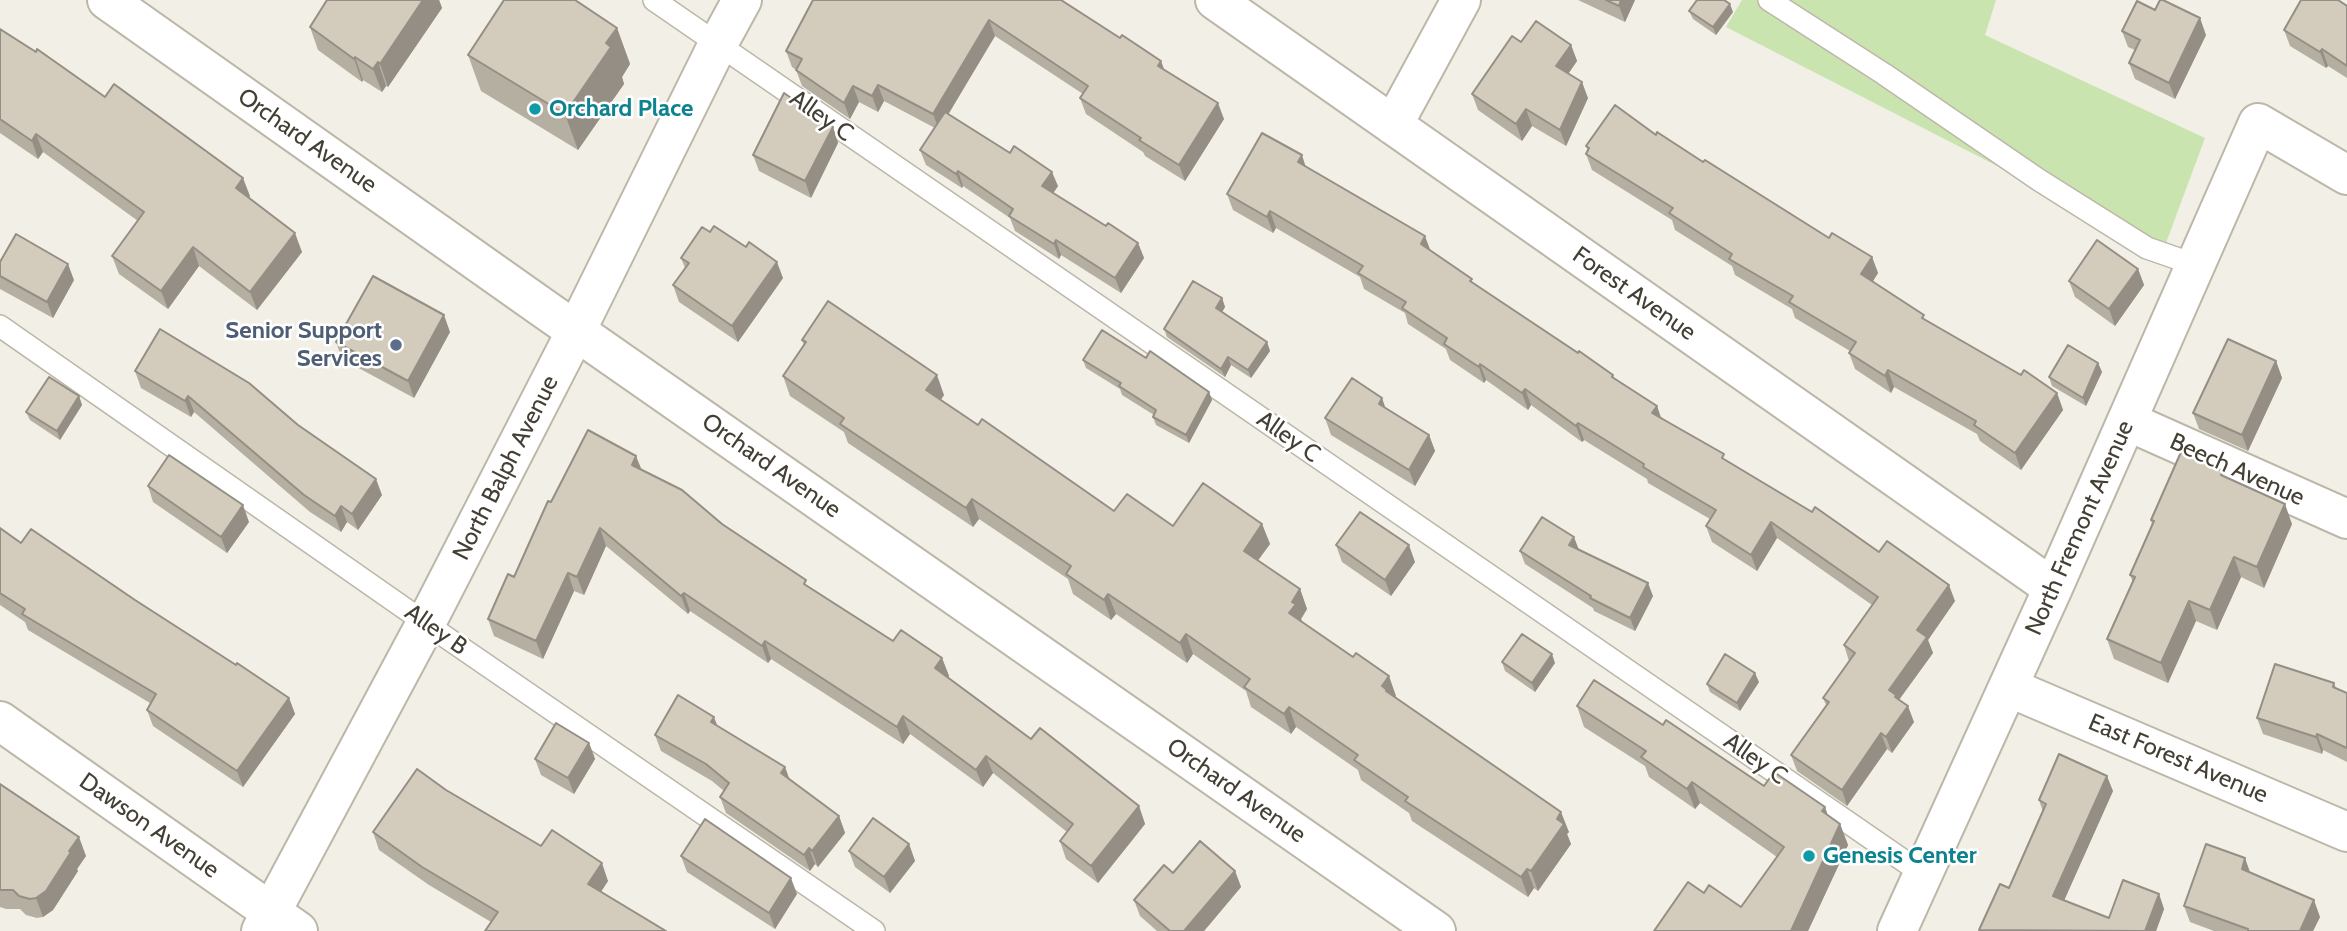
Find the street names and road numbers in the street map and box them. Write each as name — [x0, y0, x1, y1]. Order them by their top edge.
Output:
street label: Orchard Avenue — [232, 82, 382, 200]
street label: Alley C — [784, 84, 858, 148]
street label: Forest Avenue — [1567, 241, 1701, 347]
street label: North Balph Avenue — [447, 371, 565, 565]
street label: Alley C — [1251, 405, 1325, 469]
street label: Orchard Avenue — [696, 407, 846, 525]
street label: North Fremont Avenue — [2020, 416, 2140, 640]
street label: Beech Avenue — [2165, 427, 2309, 513]
street label: Alley B — [399, 598, 473, 662]
street label: East Forest Avenue — [2084, 708, 2272, 810]
street label: Alley C — [1718, 727, 1792, 791]
street label: Orchard Avenue — [1161, 732, 1311, 850]
street label: Dawson Avenue — [74, 767, 224, 885]

